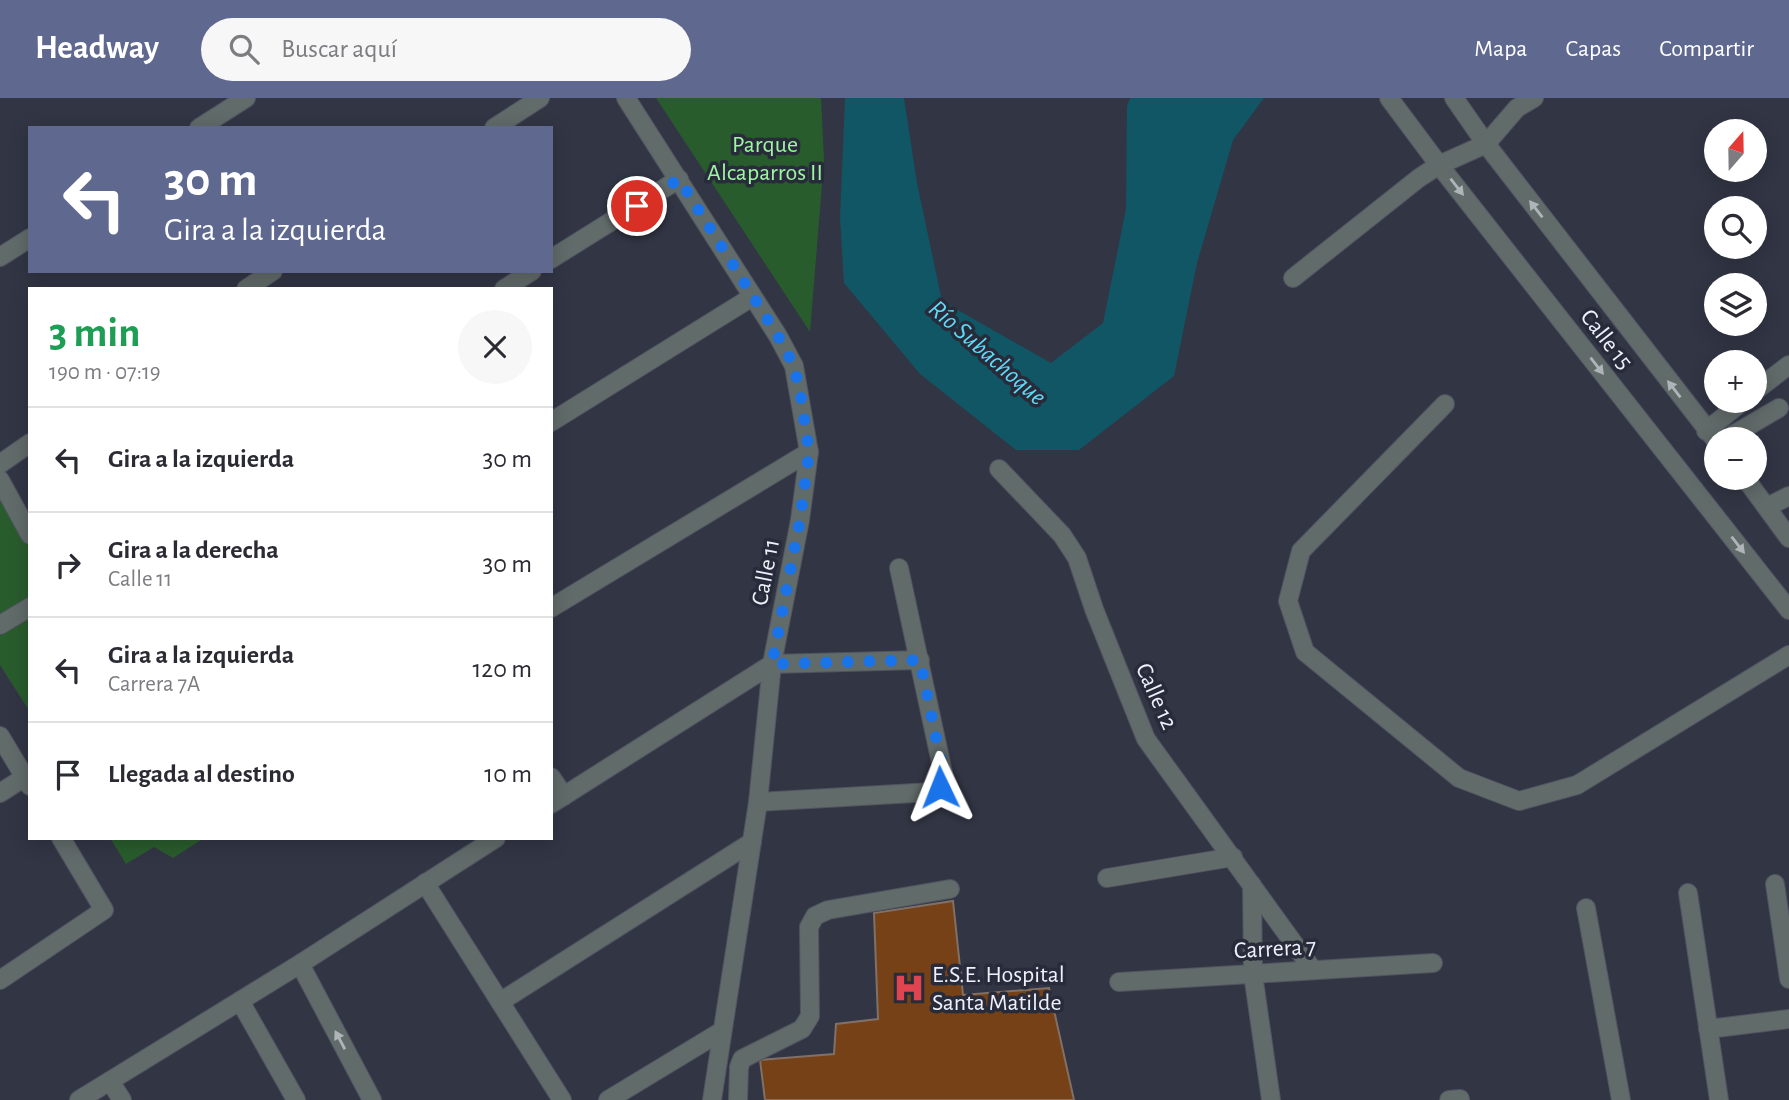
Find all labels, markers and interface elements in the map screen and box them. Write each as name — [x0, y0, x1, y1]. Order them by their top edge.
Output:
search box — [201, 18, 691, 81]
icon: search — [225, 30, 263, 68]
text: Headway — [35, 32, 159, 65]
text: Buscar aquí — [281, 36, 397, 62]
text: Mapa — [1474, 37, 1527, 61]
text: Capas — [1565, 37, 1621, 61]
text: Compartir — [1659, 37, 1754, 61]
north arrow — [1704, 119, 1768, 182]
map controls — [1704, 119, 1767, 490]
park label: Parque Alcaparros II — [707, 133, 823, 185]
icon: left — [49, 154, 140, 245]
text: 30 m — [164, 156, 258, 205]
pin — [607, 176, 667, 236]
one-way arrow — [1449, 178, 1464, 196]
icon: arrive — [618, 187, 656, 225]
button: search — [1704, 196, 1767, 259]
one-way arrow — [1528, 200, 1543, 218]
text: Gira a la izquierda — [164, 214, 386, 246]
button: layers — [1704, 273, 1767, 336]
water label: Río Subachoque — [924, 295, 1051, 411]
street label: Calle 15 — [1576, 305, 1637, 374]
button: close — [458, 310, 532, 384]
text: 3 min — [49, 312, 141, 354]
button: + — [1704, 350, 1767, 413]
one-way arrow — [1590, 357, 1604, 375]
text: 190 m · 07:19 — [49, 361, 161, 384]
one-way arrow — [1668, 380, 1682, 398]
button: − — [1704, 427, 1767, 490]
icon: left — [49, 441, 87, 479]
text: Gira a la izquierda — [108, 446, 294, 472]
text: 30 m — [482, 446, 532, 472]
one-way arrow — [1730, 536, 1745, 553]
text: Gira a la derecha — [108, 537, 279, 563]
street label: Calle 11 — [748, 537, 784, 607]
icon: right — [49, 546, 87, 584]
text: 30 m — [482, 551, 532, 577]
text: Calle 11 — [108, 568, 172, 591]
text: Gira a la izquierda — [108, 642, 294, 668]
icon: left — [49, 651, 87, 689]
text: 120 m — [472, 656, 532, 682]
street label: Calle 12 — [1131, 660, 1181, 733]
text: Carrera 7A — [108, 673, 200, 696]
position arrow — [903, 750, 977, 824]
icon: arrive — [49, 756, 87, 794]
text: Llegada al destino — [108, 761, 295, 787]
text: 10 m — [484, 761, 532, 787]
street label: Carrera 7 — [1233, 935, 1317, 963]
place label: E.S.E. Hospital Santa Matilde — [932, 963, 1065, 1015]
hospital icon: E.S.E. Hospital Santa Matilde — [892, 971, 926, 1005]
one-way arrow — [335, 1030, 346, 1050]

